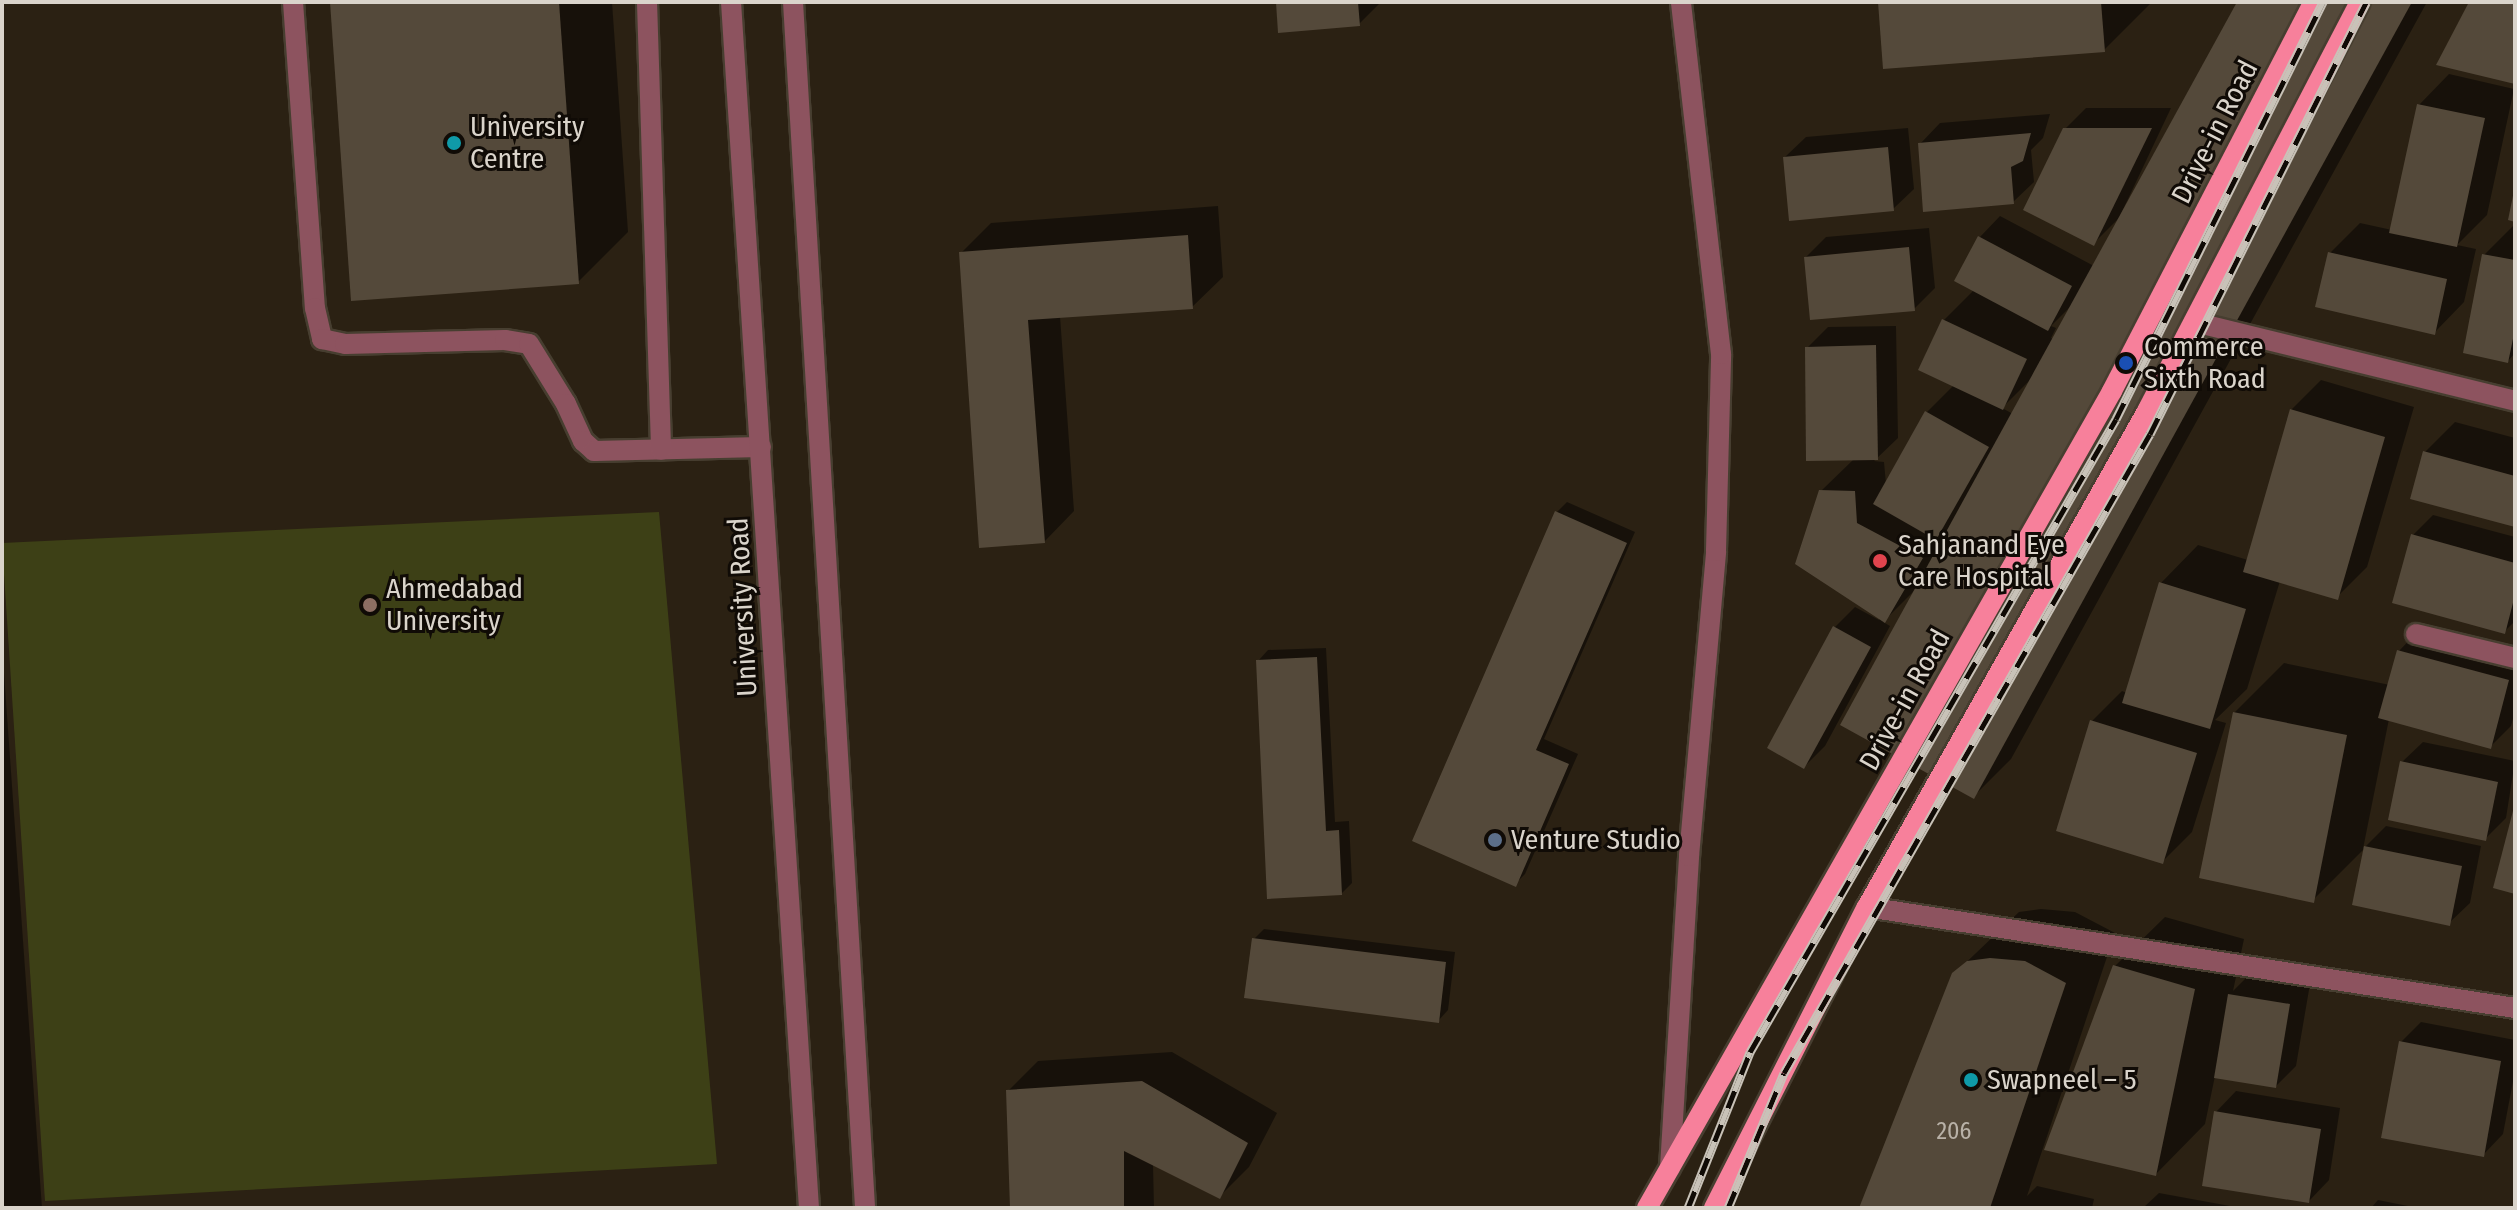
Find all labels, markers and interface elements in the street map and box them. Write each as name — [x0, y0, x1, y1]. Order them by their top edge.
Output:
street label: Drive-in Road — [2165, 55, 2265, 209]
place label: University Centre — [470, 110, 584, 176]
marker: University Centre — [445, 134, 463, 152]
place label: Commerce Sixth Road — [2144, 330, 2266, 396]
marker: Commerce Sixth Road — [2115, 352, 2137, 374]
street label: University Road — [722, 517, 764, 697]
place label: Sahjanand Eye Care Hospital — [1898, 528, 2065, 594]
marker: Sahjanand Eye Care Hospital — [1869, 550, 1891, 572]
place label: Ahmedabad University — [386, 572, 523, 638]
marker: Ahmedabad University — [361, 596, 379, 614]
street label: Drive-in Road — [1852, 624, 1958, 776]
place label: Venture Studio — [1511, 823, 1681, 857]
marker: Venture Studio — [1486, 831, 1504, 849]
place label: Swapneel – 5 — [1987, 1063, 2137, 1097]
marker: Swapneel – 5 — [1962, 1071, 1980, 1089]
house number: 206 — [1937, 1118, 1971, 1146]

